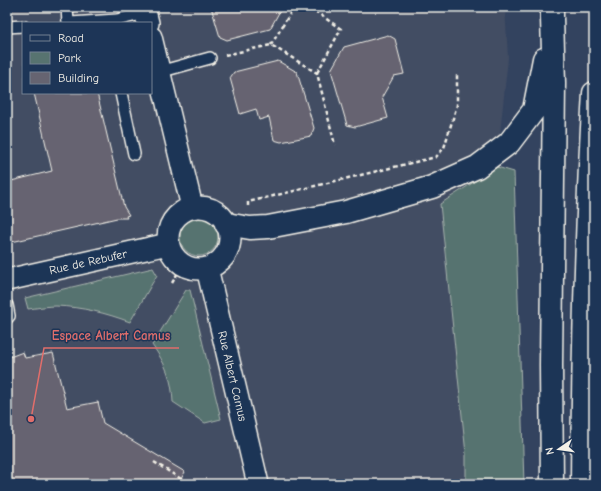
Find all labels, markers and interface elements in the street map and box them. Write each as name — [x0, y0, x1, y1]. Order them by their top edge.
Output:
legend — [22, 22, 152, 94]
text: Road — [58, 31, 84, 45]
text: Park — [58, 51, 81, 65]
text: Building — [58, 71, 99, 85]
street label: Rue de Rebufer — [48, 246, 128, 277]
callout: Espace Albert Camus — [44, 323, 179, 348]
text: Espace Albert Camus — [52, 328, 171, 343]
street label: Rue Albert Camus — [215, 330, 250, 423]
north arrow — [539, 429, 579, 469]
text: N — [543, 446, 557, 456]

